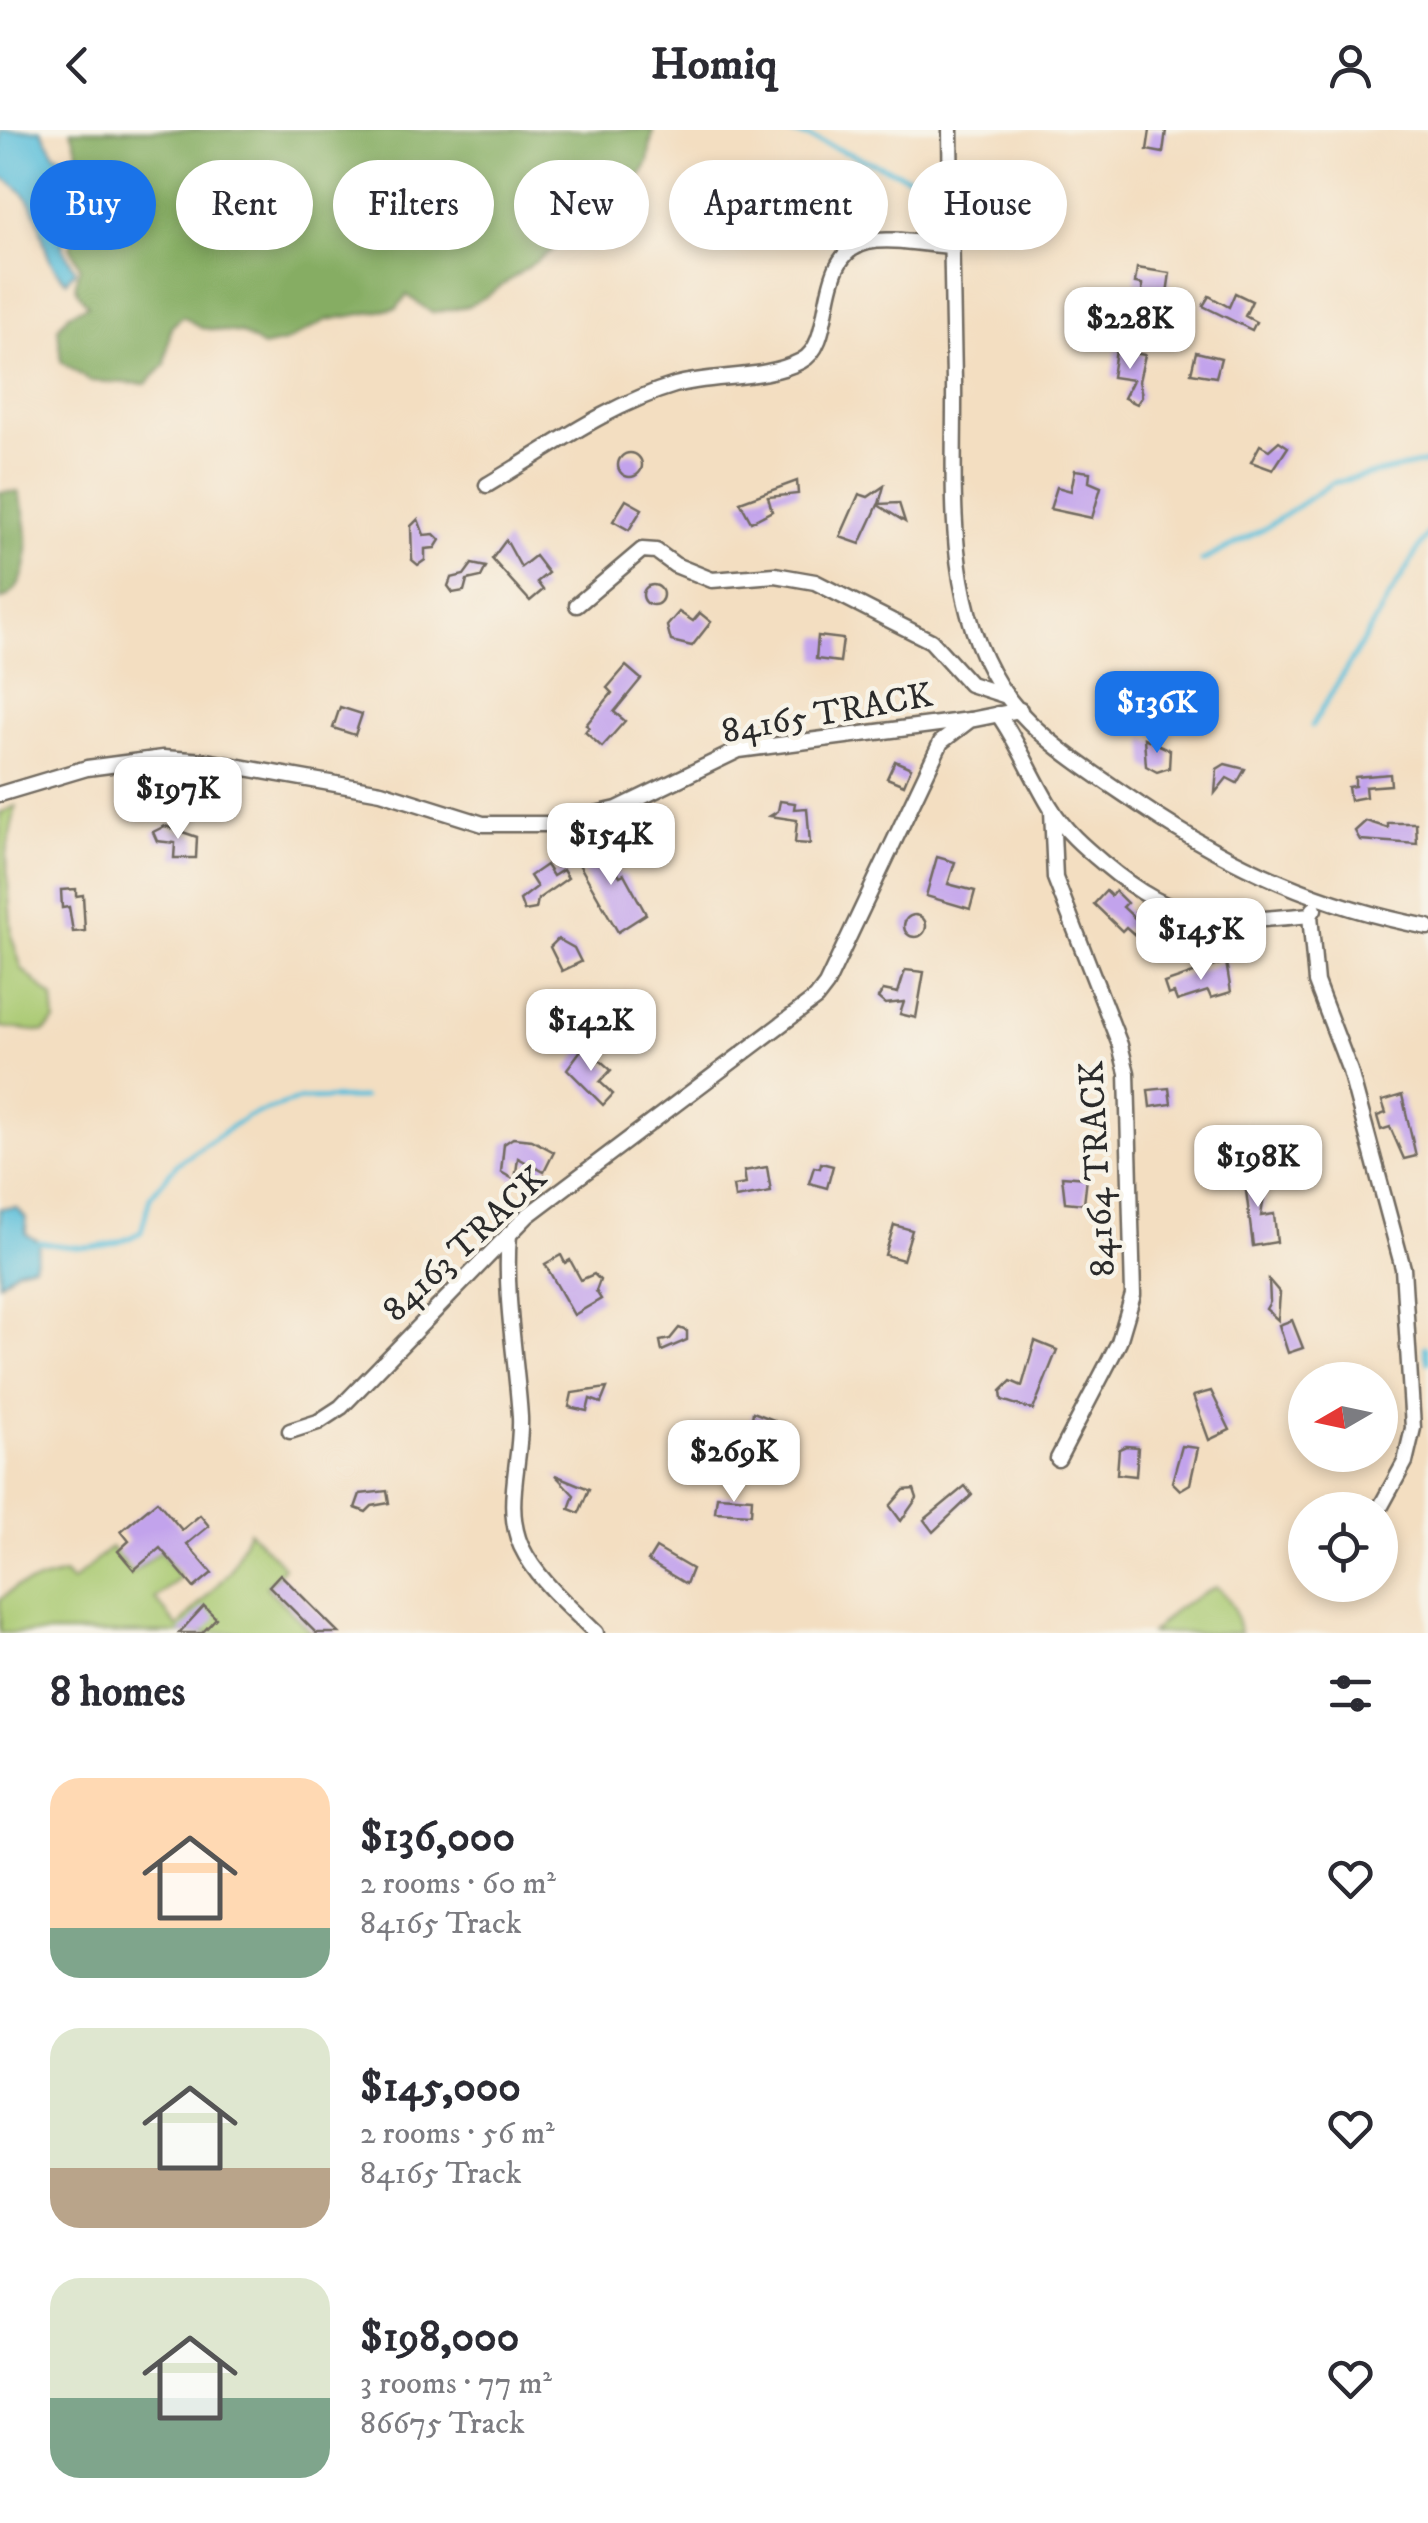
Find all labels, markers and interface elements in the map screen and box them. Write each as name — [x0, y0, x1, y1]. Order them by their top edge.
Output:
text: Homiq — [651, 37, 777, 93]
icon: back — [50, 38, 105, 93]
icon: person — [1323, 38, 1378, 93]
chip: Buy — [30, 160, 156, 250]
chip: Rent — [176, 160, 313, 250]
chip: Filters — [333, 160, 494, 250]
chip: New — [514, 160, 649, 250]
chip: Apartment — [669, 160, 888, 250]
chip: House — [908, 160, 1067, 250]
pin: $228K — [1060, 287, 1200, 372]
text: $228K — [1086, 299, 1174, 339]
pin: $136K — [1087, 671, 1227, 756]
street label: 84165 TRACK — [719, 674, 937, 754]
text: $136K — [1117, 683, 1197, 723]
pin: $197K — [108, 757, 248, 842]
text: $197K — [136, 769, 220, 809]
pin: $154K — [541, 803, 681, 888]
text: $154K — [569, 815, 653, 855]
pin: $145K — [1131, 898, 1271, 983]
text: $145K — [1158, 910, 1244, 950]
pin: $142K — [521, 989, 661, 1074]
text: $142K — [548, 1001, 634, 1041]
street label: 84164 TRACK — [1070, 1060, 1126, 1278]
pin: $198K — [1188, 1125, 1328, 1210]
text: $198K — [1216, 1137, 1300, 1177]
street label: 84163 TRACK — [374, 1157, 557, 1332]
north arrow — [1288, 1362, 1398, 1472]
map controls — [1288, 1362, 1398, 1602]
pin: $269K — [664, 1420, 804, 1505]
text: $269K — [690, 1432, 778, 1472]
button: locate — [1288, 1492, 1398, 1602]
icon: filters — [1323, 1666, 1378, 1721]
text: 8 homes — [50, 1667, 185, 1719]
text: $136,000 — [360, 1812, 515, 1864]
icon: home — [130, 1818, 250, 1938]
icon: heart — [1323, 1851, 1378, 1906]
text: 2 rooms · 60 m² — [360, 1864, 556, 1904]
text: 84165 Track — [360, 1904, 522, 1944]
text: $145,000 — [360, 2062, 521, 2114]
icon: home — [130, 2068, 250, 2188]
icon: heart — [1323, 2101, 1378, 2156]
text: 2 rooms · 56 m² — [360, 2114, 555, 2154]
text: 84165 Track — [360, 2154, 522, 2194]
text: $198,000 — [360, 2312, 519, 2364]
icon: home — [130, 2318, 250, 2438]
icon: heart — [1323, 2351, 1378, 2406]
text: 3 rooms · 77 m² — [360, 2364, 552, 2404]
text: 86675 Track — [360, 2404, 525, 2444]

